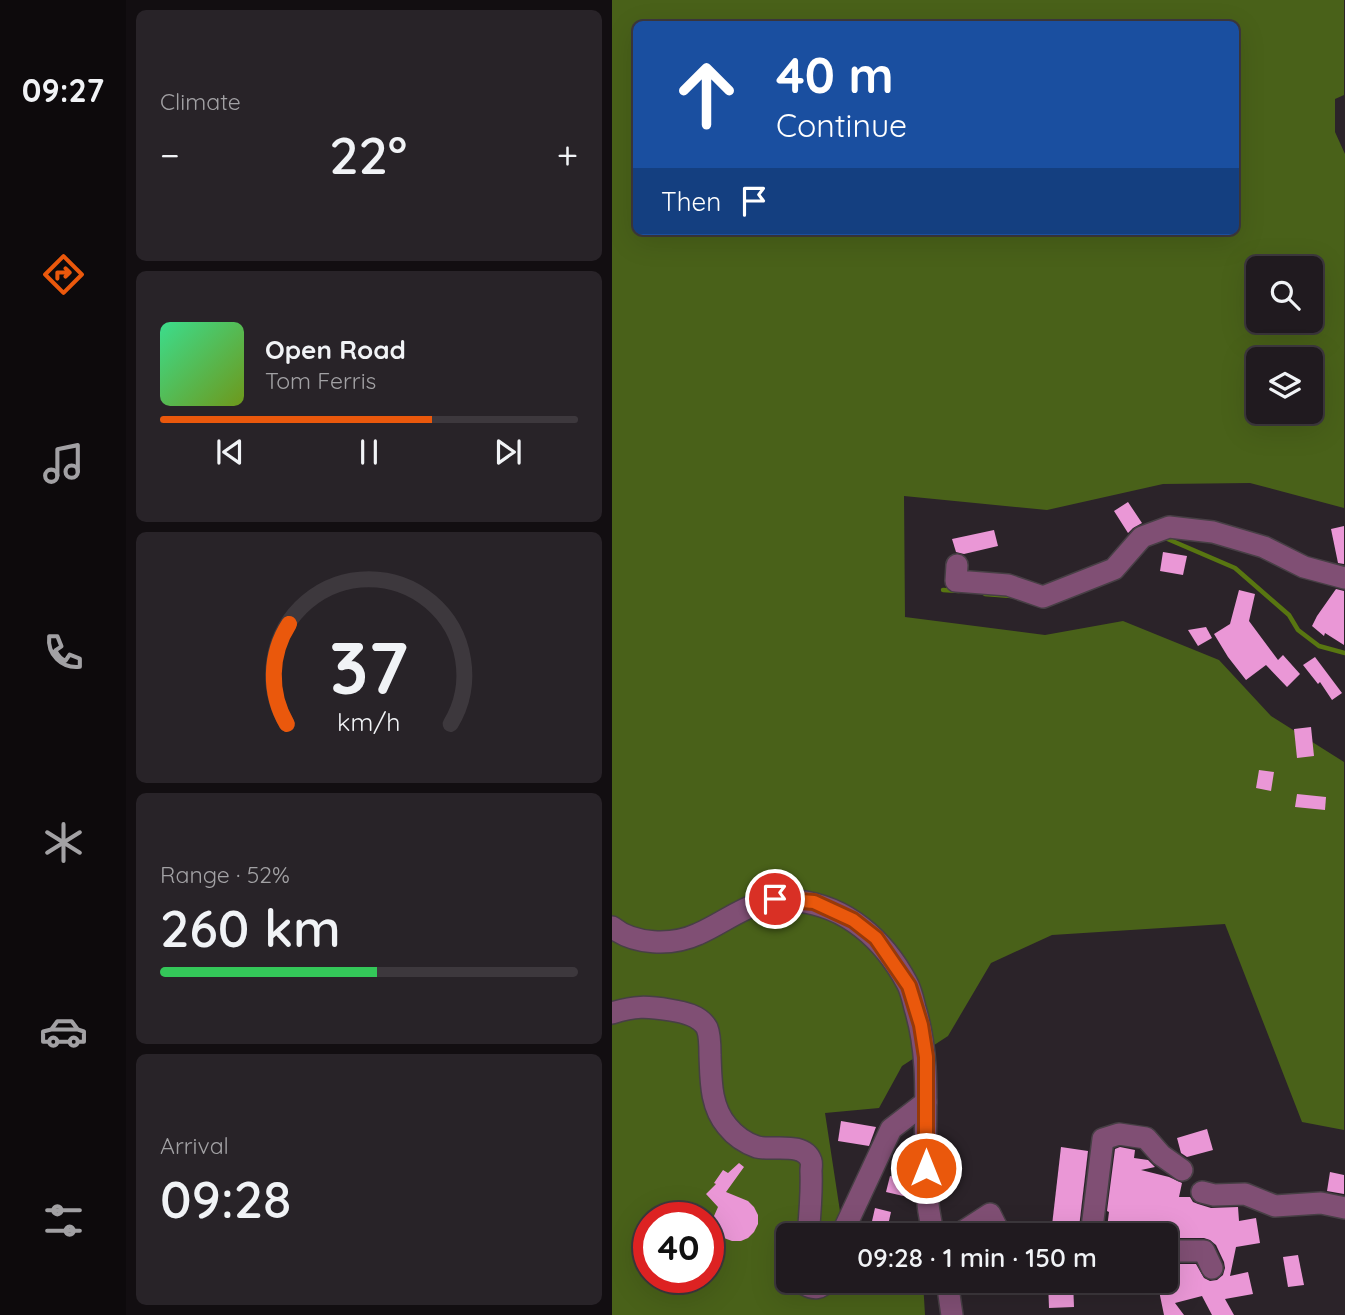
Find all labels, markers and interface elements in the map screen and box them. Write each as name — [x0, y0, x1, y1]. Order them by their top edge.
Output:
text: 40 m — [776, 44, 894, 105]
icon: ahead — [661, 49, 752, 140]
text: 09:27 — [22, 70, 104, 110]
text: Climate — [160, 87, 241, 116]
text: Continue — [776, 105, 907, 145]
text: 22° — [329, 122, 407, 187]
text: − — [160, 131, 180, 179]
text: + — [557, 131, 578, 179]
icon: arrive — [735, 182, 773, 220]
text: Then — [661, 185, 721, 218]
icon: directions — [39, 250, 88, 299]
map controls — [1246, 256, 1323, 424]
button: search — [1246, 256, 1323, 333]
text: Open Road — [265, 333, 406, 366]
button: layers — [1246, 347, 1323, 424]
text: Tom Ferris — [265, 366, 376, 395]
icon: previous — [211, 433, 249, 471]
icon: pause — [350, 433, 388, 471]
icon: next — [489, 433, 527, 471]
icon: music — [39, 439, 88, 488]
text: 37 — [329, 621, 409, 712]
icon: phone — [39, 628, 88, 677]
text: km/h — [337, 705, 401, 736]
icon: climate — [39, 818, 88, 867]
text: Range · 52% — [160, 860, 290, 889]
pin — [745, 869, 805, 929]
icon: arrive — [756, 880, 794, 918]
text: 260 km — [160, 895, 341, 960]
icon: car — [39, 1007, 88, 1056]
text: Arrival — [160, 1131, 229, 1160]
position arrow — [889, 1131, 963, 1205]
text: 09:28 — [160, 1166, 291, 1231]
icon: filters — [39, 1196, 88, 1245]
speed limit sign: 40 — [633, 1202, 724, 1293]
text: 09:28 · 1 min · 150 m — [857, 1241, 1097, 1274]

